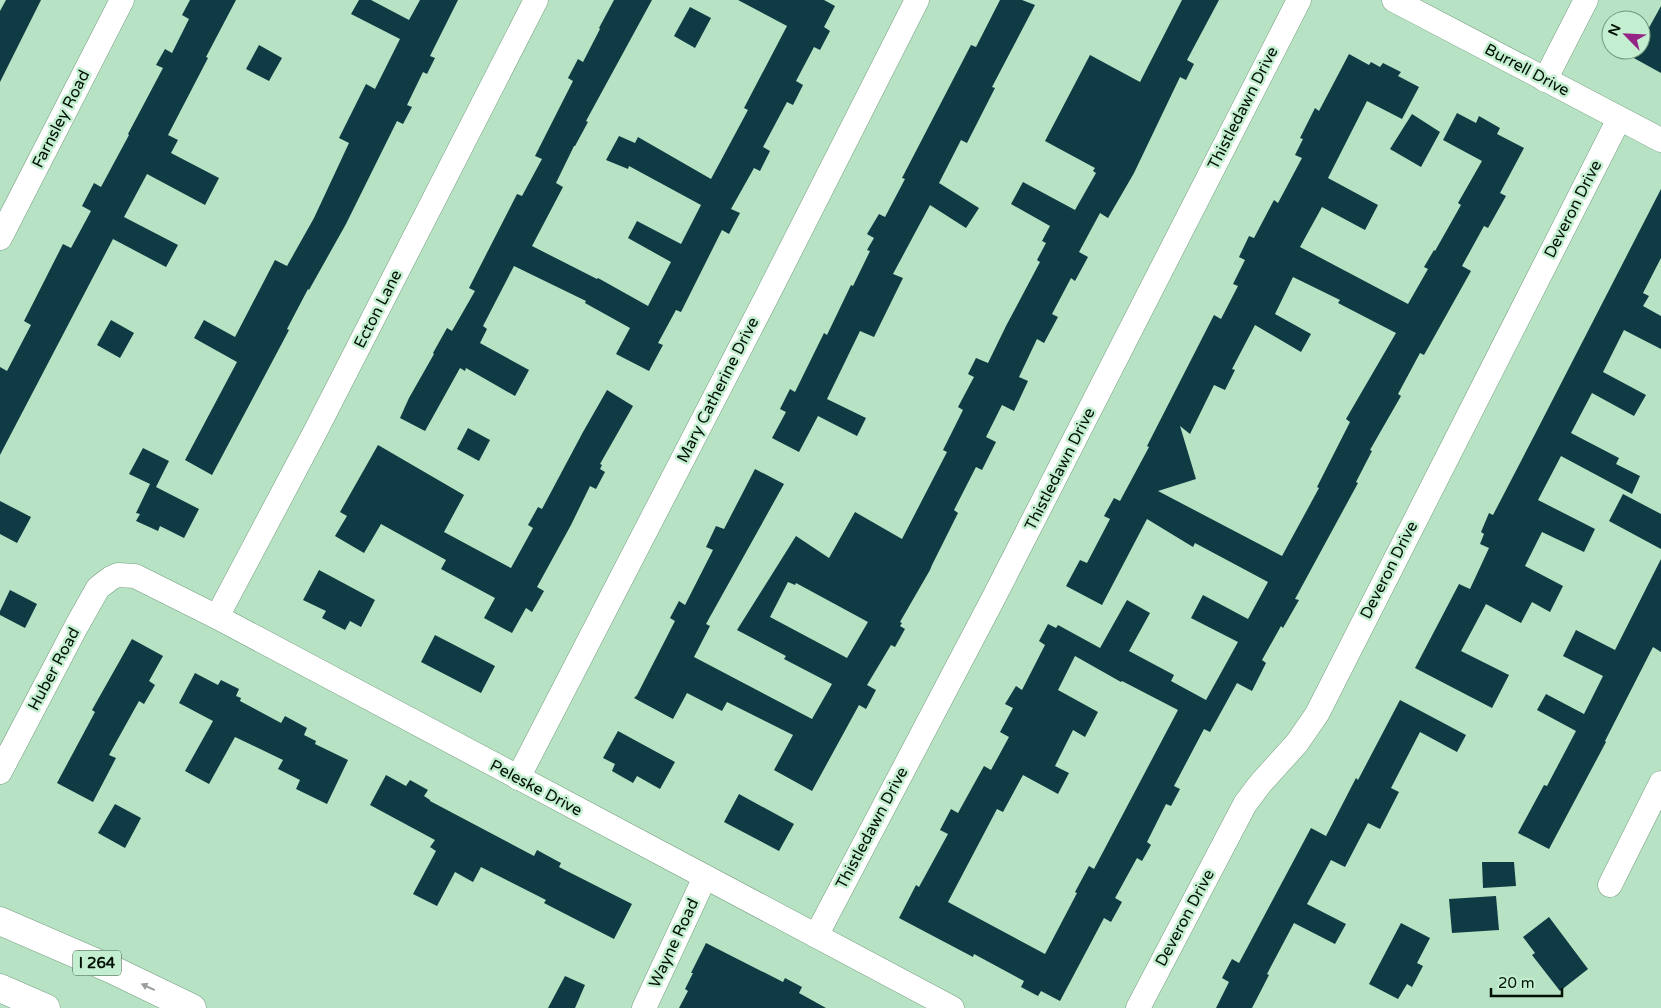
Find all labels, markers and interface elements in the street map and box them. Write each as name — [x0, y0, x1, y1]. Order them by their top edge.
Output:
north arrow — [1601, 10, 1651, 60]
text: N — [1605, 21, 1625, 39]
street label: Burrell Drive — [1481, 39, 1573, 101]
street label: Thistledawn Drive — [1203, 43, 1283, 173]
street label: Farnsley Road — [28, 67, 94, 171]
street label: Deveron Drive — [1540, 157, 1606, 261]
street label: Ecton Lane — [350, 267, 406, 351]
street label: Mary Catherine Drive — [673, 314, 763, 466]
street label: Thistledawn Drive — [1020, 404, 1100, 534]
street label: Deveron Drive — [1356, 518, 1422, 622]
street label: Huber Road — [24, 624, 84, 714]
street label: Peleske Drive — [486, 755, 586, 821]
street label: Thistledawn Drive — [831, 764, 913, 892]
street label: Deveron Drive — [1151, 866, 1219, 970]
street label: Wayne Road — [645, 895, 703, 991]
road number: I 264 — [73, 950, 121, 976]
scale bar — [1491, 966, 1562, 998]
text: 20 m — [1498, 974, 1535, 992]
one-way arrow — [141, 983, 155, 991]

